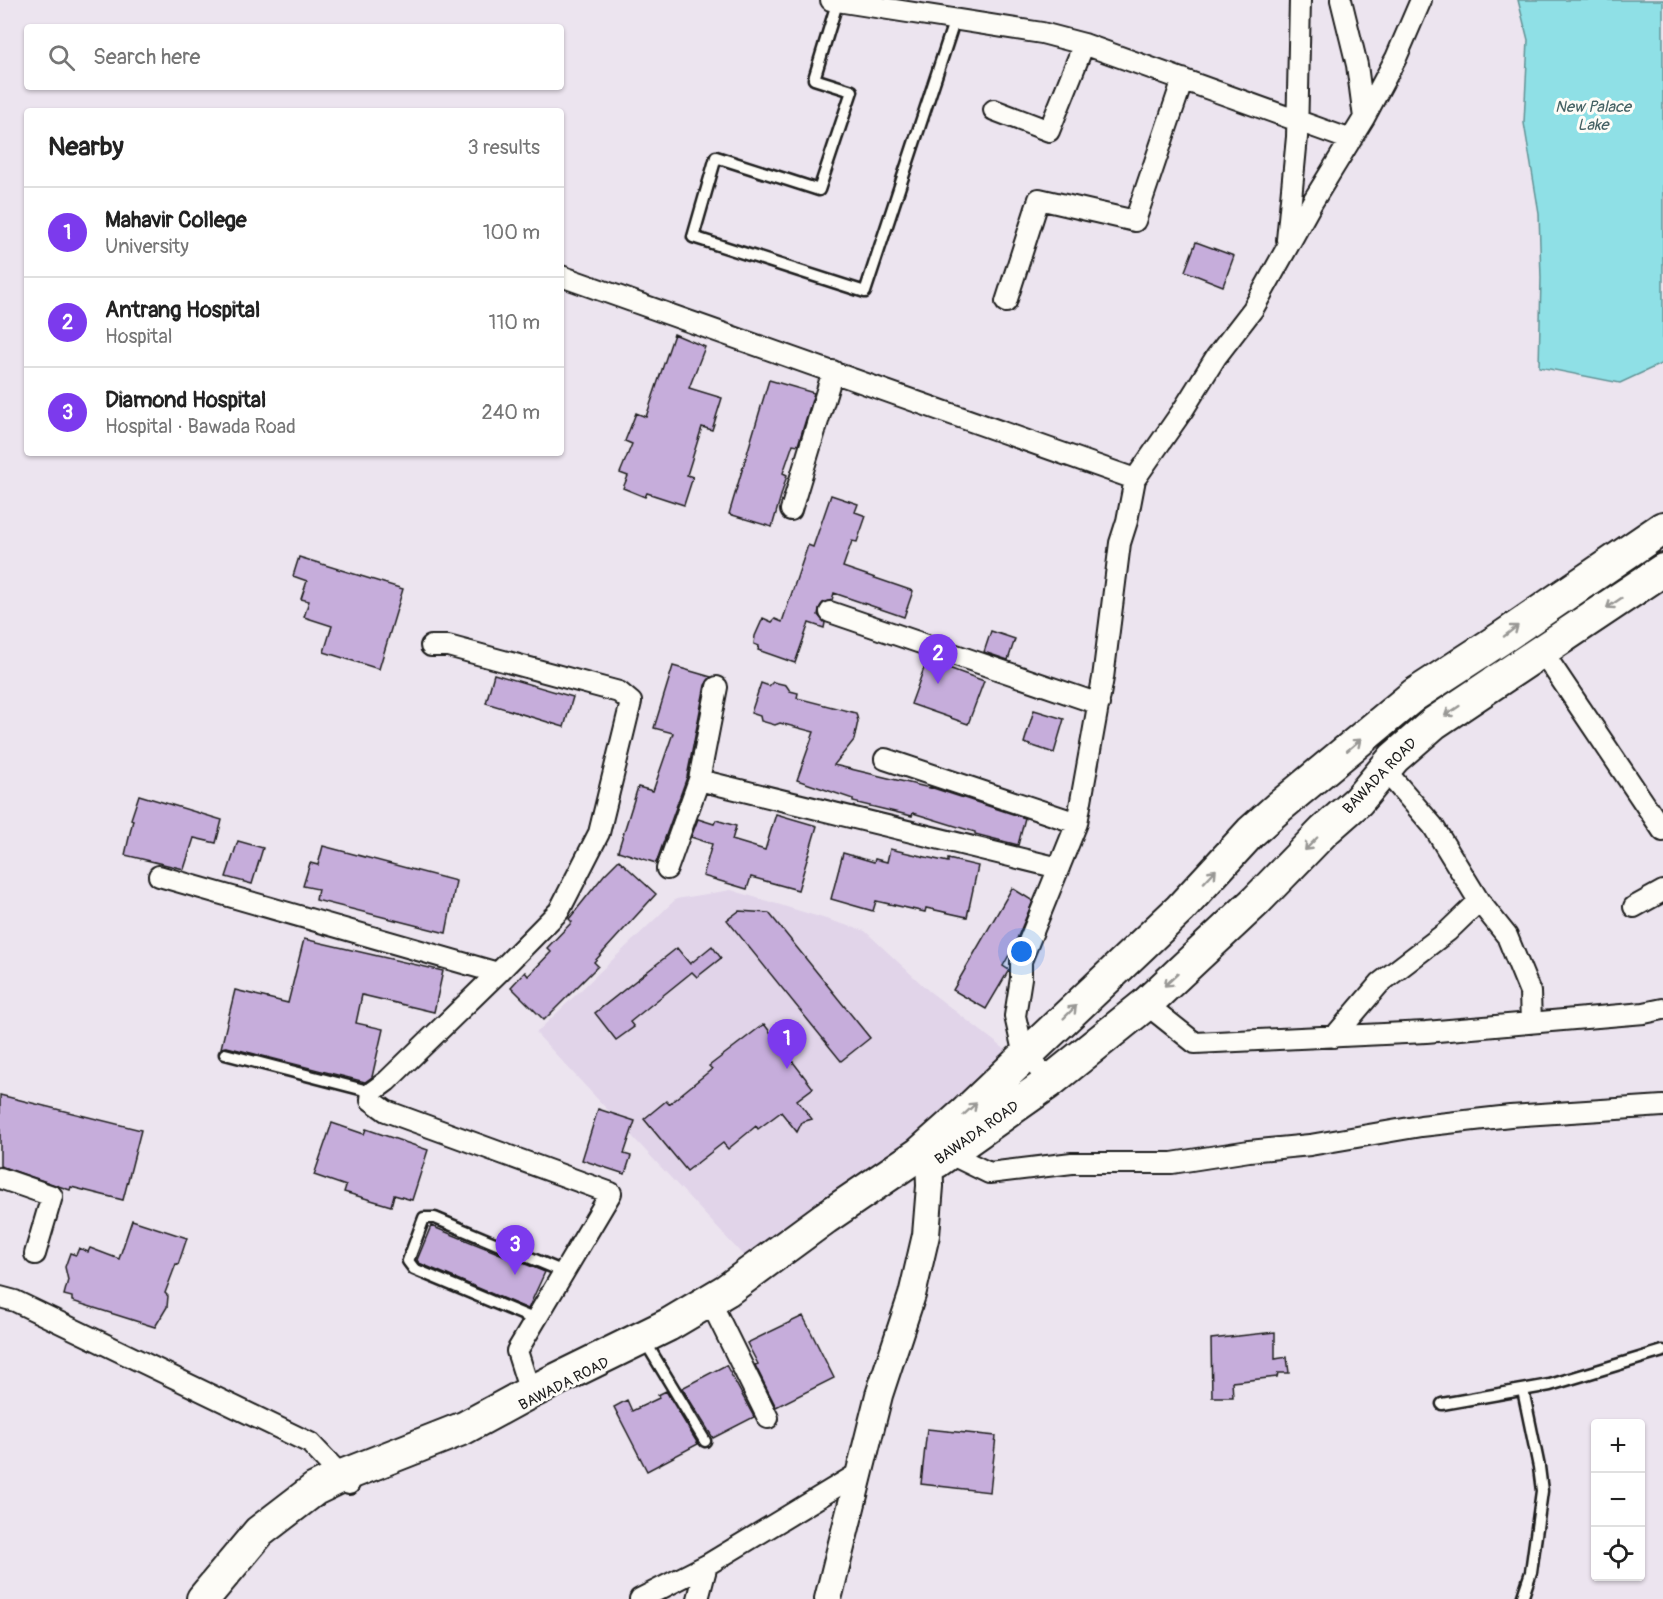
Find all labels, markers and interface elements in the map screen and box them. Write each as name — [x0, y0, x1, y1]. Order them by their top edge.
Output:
search box — [24, 24, 564, 90]
icon: search — [45, 41, 78, 74]
text: Search here — [93, 43, 200, 71]
water label: New Palace Lake — [1555, 97, 1633, 135]
text: Nearby — [48, 131, 124, 163]
text: 3 results — [468, 135, 540, 160]
text: Mahavir College — [105, 206, 247, 234]
text: 1 — [64, 220, 71, 245]
text: 100 m — [483, 220, 540, 245]
text: University — [105, 234, 189, 259]
text: Antrang Hospital — [105, 296, 260, 324]
text: 2 — [62, 310, 73, 335]
text: 110 m — [489, 310, 540, 335]
text: Hospital — [105, 324, 172, 349]
text: Diamond Hospital — [105, 386, 266, 414]
text: 3 — [62, 400, 73, 425]
text: 240 m — [481, 400, 540, 425]
text: Hospital · Bawada Road — [105, 414, 296, 439]
one-way arrow — [1606, 596, 1623, 609]
one-way arrow — [1503, 625, 1519, 638]
pin: 2 — [918, 634, 958, 684]
one-way arrow — [1444, 705, 1461, 717]
street label: BAWADA ROAD — [1339, 734, 1421, 818]
one-way arrow — [1345, 739, 1361, 752]
one-way arrow — [1304, 837, 1318, 852]
one-way arrow — [1203, 869, 1217, 884]
your location — [1007, 937, 1036, 966]
one-way arrow — [1164, 973, 1179, 987]
one-way arrow — [1063, 1005, 1078, 1019]
pin: 1 — [768, 1020, 806, 1069]
street label: BAWADA ROAD — [931, 1097, 1023, 1169]
one-way arrow — [962, 1102, 977, 1117]
pin: 3 — [496, 1226, 534, 1275]
street label: BAWADA ROAD — [516, 1353, 612, 1415]
map controls — [1591, 1419, 1645, 1581]
button: + — [1591, 1419, 1645, 1473]
button: − — [1591, 1473, 1645, 1527]
button: locate — [1591, 1527, 1645, 1581]

